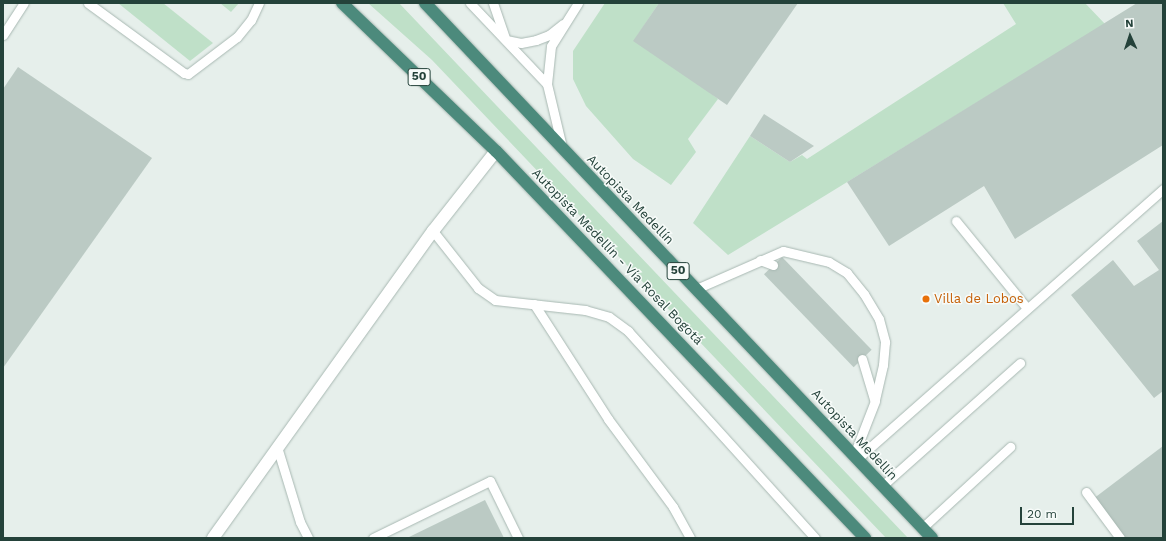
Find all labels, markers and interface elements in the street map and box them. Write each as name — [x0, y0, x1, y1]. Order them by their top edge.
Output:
north arrow — [1110, 16, 1150, 56]
text: N — [1125, 17, 1134, 30]
road number: 50 — [407, 67, 431, 87]
street label: Autopista Medellín — [583, 152, 677, 248]
street label: Autopista Medellín - Vía Rosal Bogotá — [528, 165, 706, 349]
road number: 50 — [666, 261, 690, 281]
place label: Villa de Lobos — [934, 291, 1024, 307]
marker: Villa de Lobos — [921, 294, 931, 304]
street label: Autopista Medellín — [808, 386, 900, 484]
scale bar — [1022, 499, 1076, 525]
text: 20 m — [1027, 507, 1057, 521]

